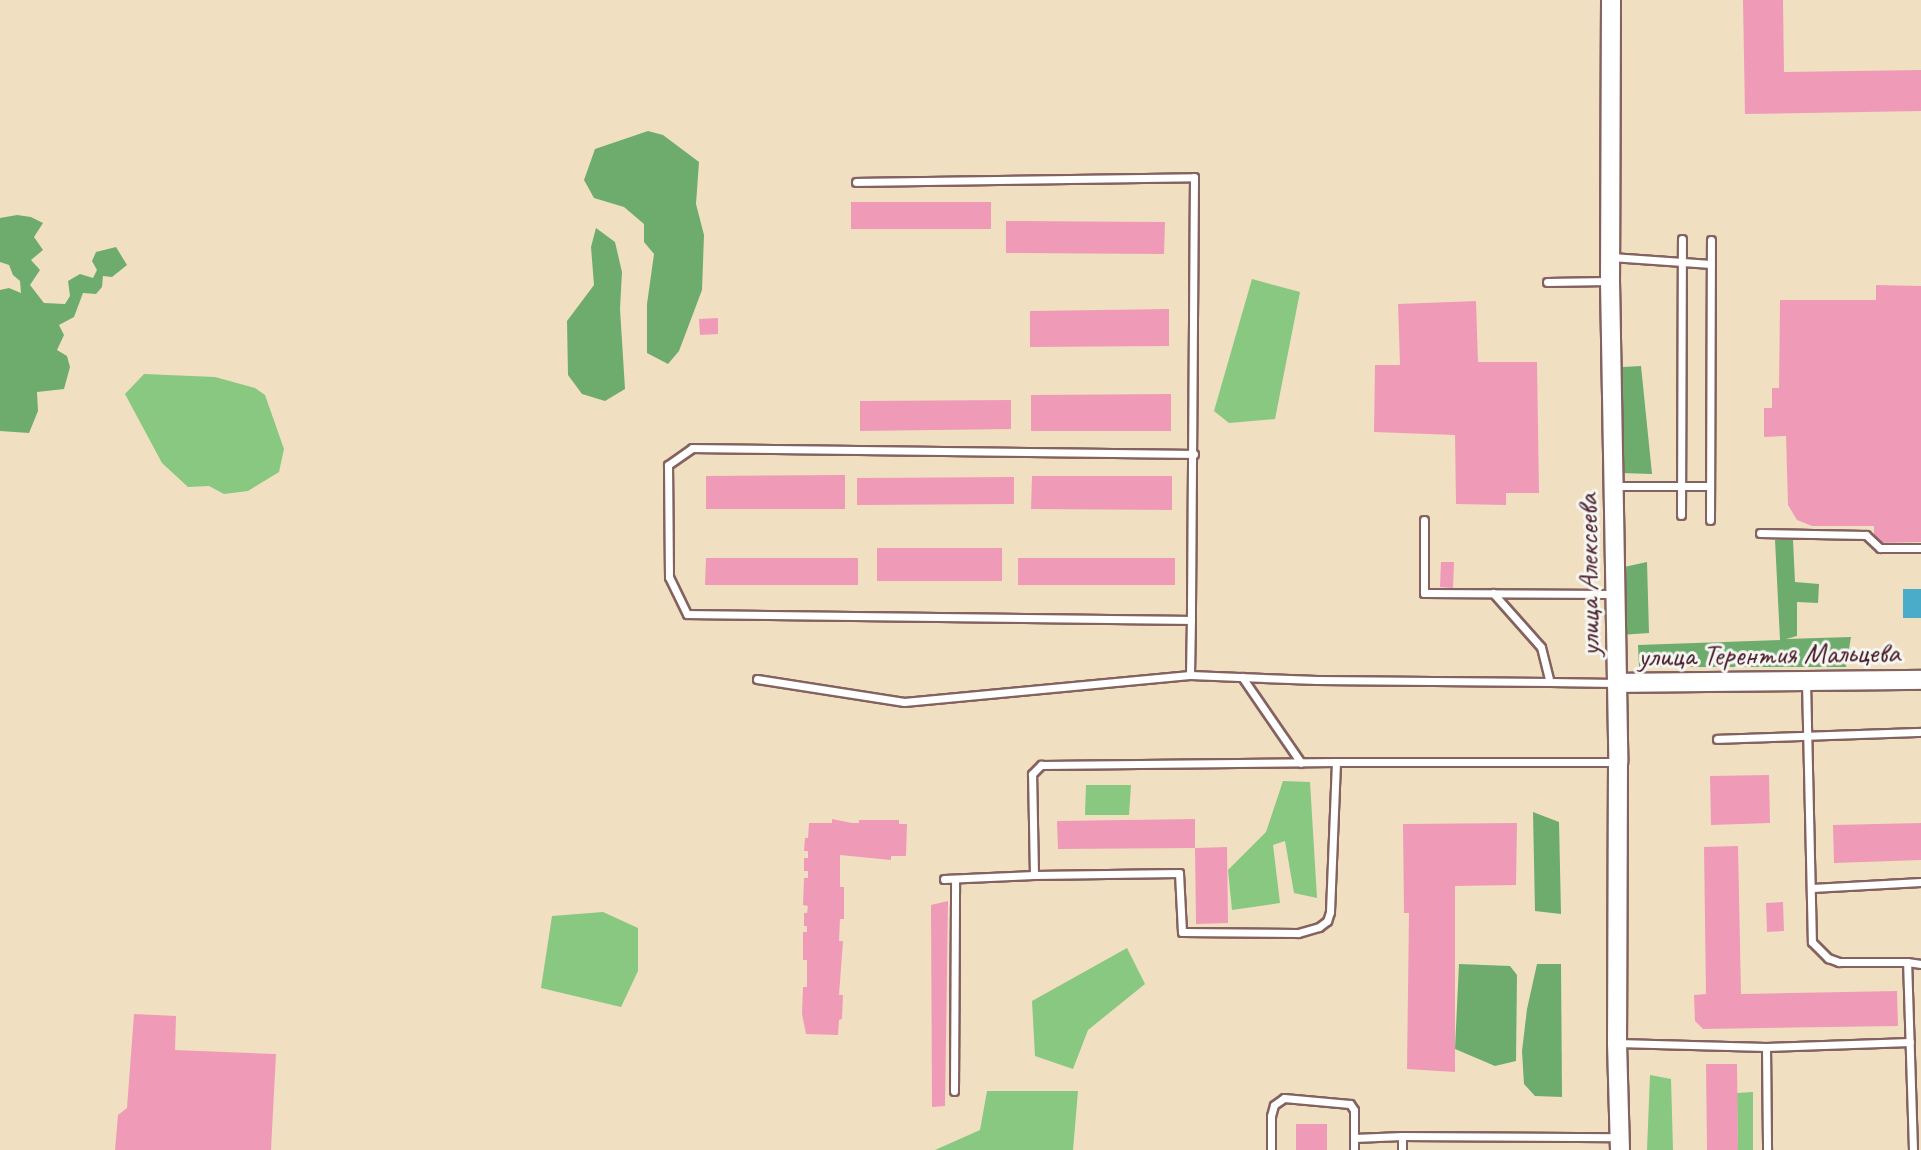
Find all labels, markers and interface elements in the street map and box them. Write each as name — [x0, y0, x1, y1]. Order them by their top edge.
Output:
street label: улица Алексеева — [1569, 493, 1607, 657]
street label: улица Терентия Мальцева — [1638, 634, 1900, 674]

